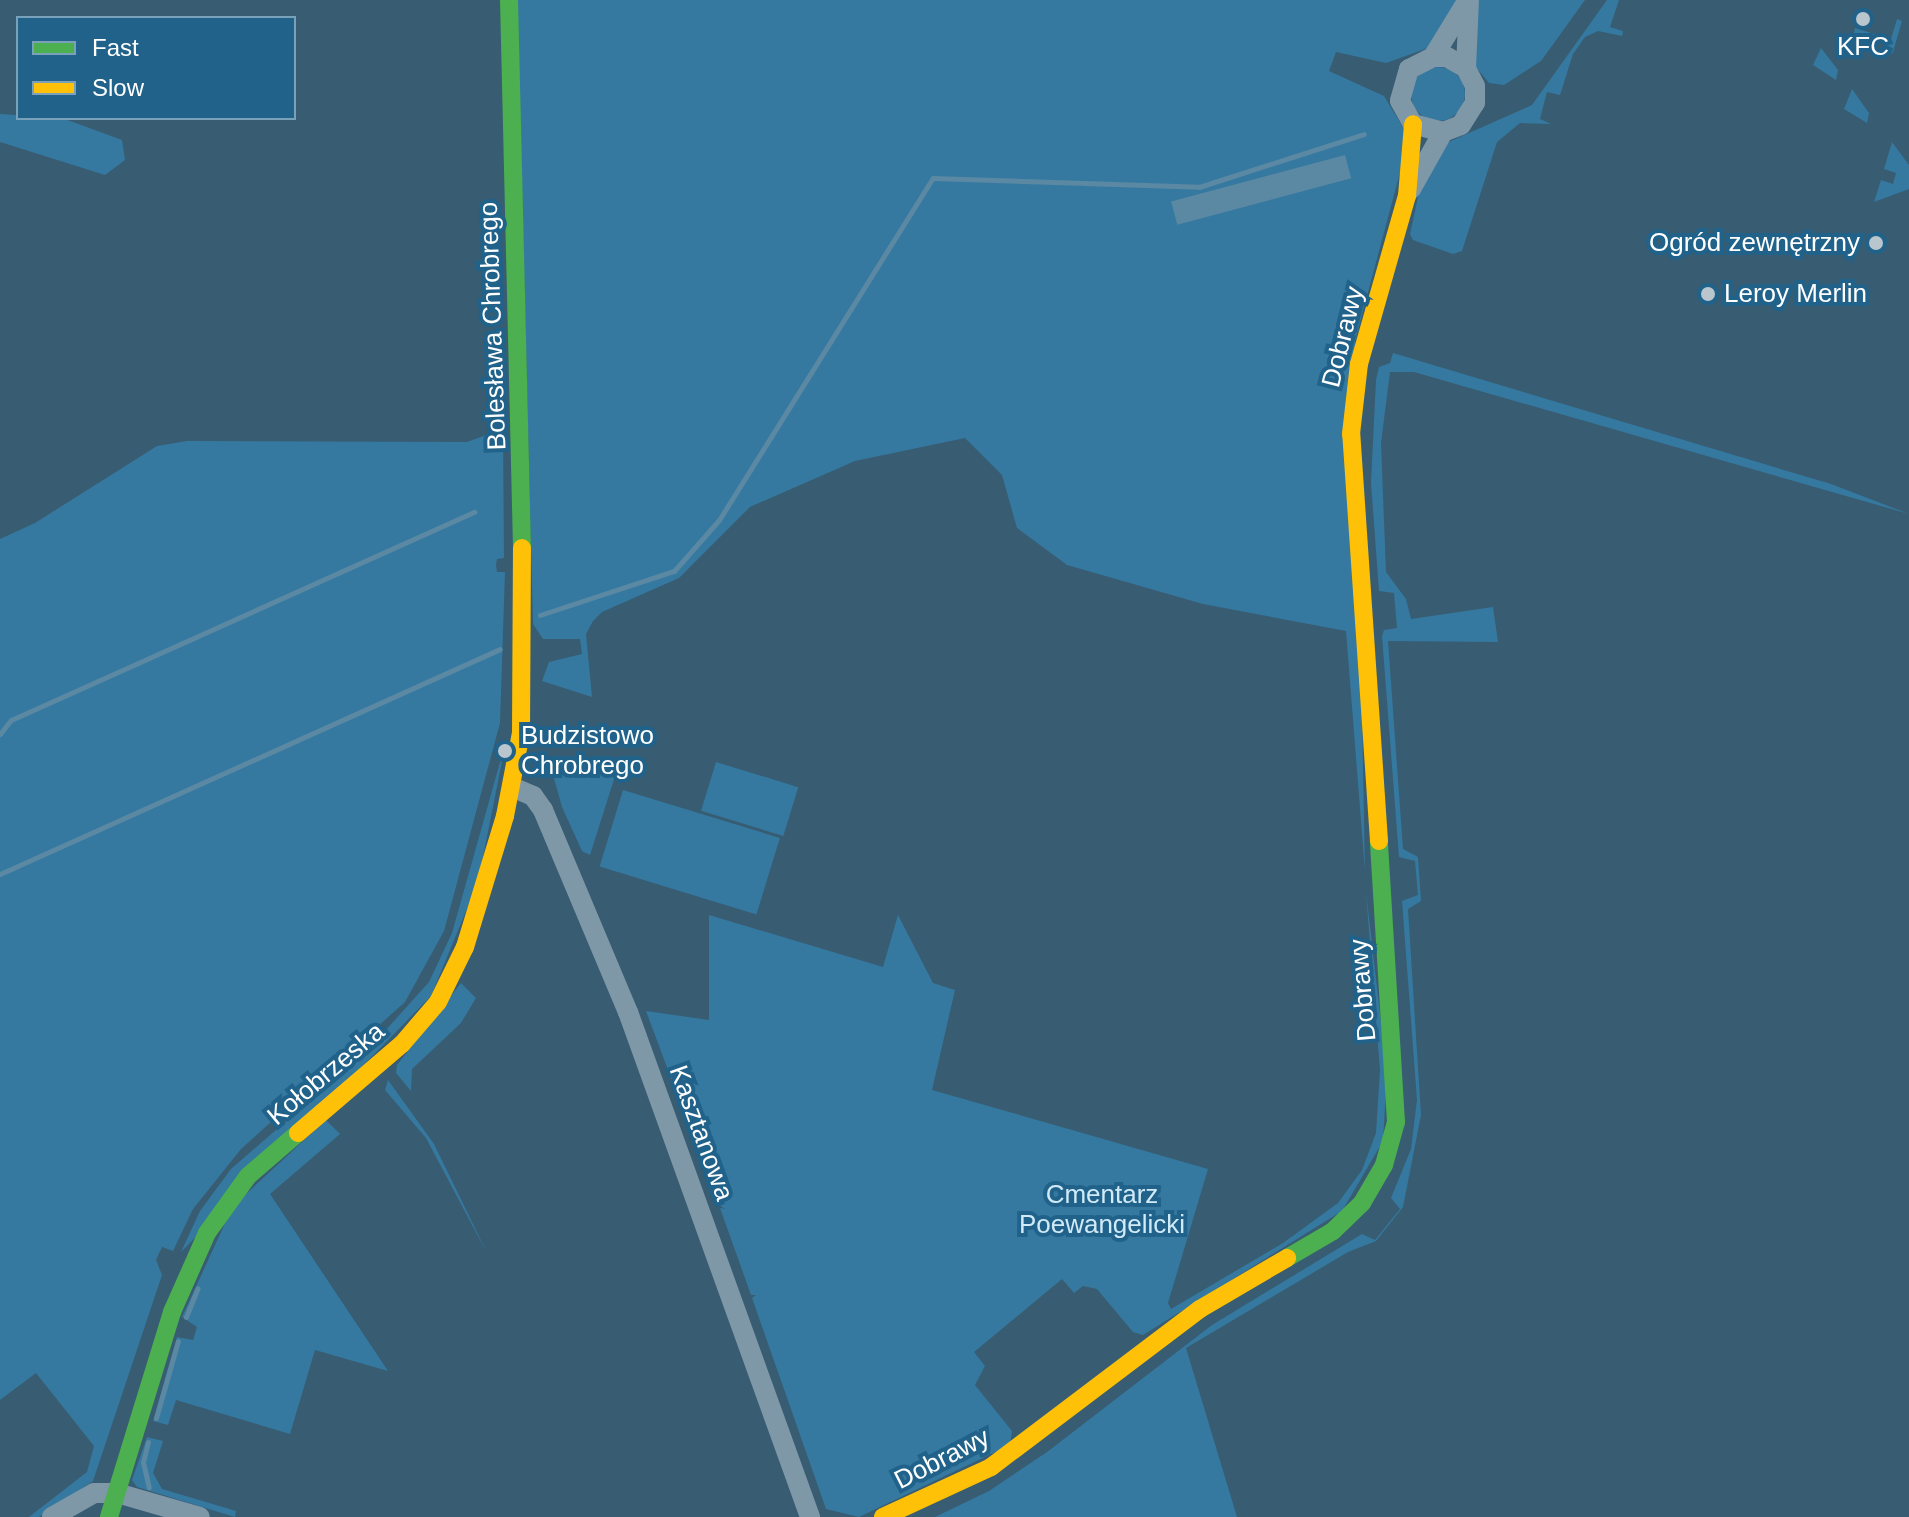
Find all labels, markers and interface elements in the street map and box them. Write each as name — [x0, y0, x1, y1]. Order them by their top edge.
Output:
marker: KFC — [1854, 10, 1872, 28]
legend — [16, 16, 296, 120]
place label: KFC — [1837, 31, 1889, 63]
text: Fast — [92, 34, 139, 61]
text: Slow — [92, 74, 144, 101]
street label: Bolesława Chrobrego — [473, 201, 513, 451]
place label: Ogród zewnętrzny — [1649, 227, 1860, 259]
marker: Ogród zewnętrzny — [1867, 234, 1885, 252]
place label: Leroy Merlin — [1724, 278, 1867, 310]
street label: Dobrawy — [1315, 283, 1371, 391]
marker: Leroy Merlin — [1699, 285, 1717, 303]
place label: Budzistowo Chrobrego — [521, 720, 654, 782]
marker: Budzistowo Chrobrego — [496, 742, 514, 760]
street label: Dobrawy — [1343, 938, 1383, 1042]
street label: Kołobrzeska — [261, 1016, 391, 1132]
street label: Kasztanowa — [662, 1061, 740, 1205]
park label: Cmentarz Poewangelicki — [1019, 1179, 1185, 1240]
street label: Dobrawy — [889, 1422, 995, 1496]

